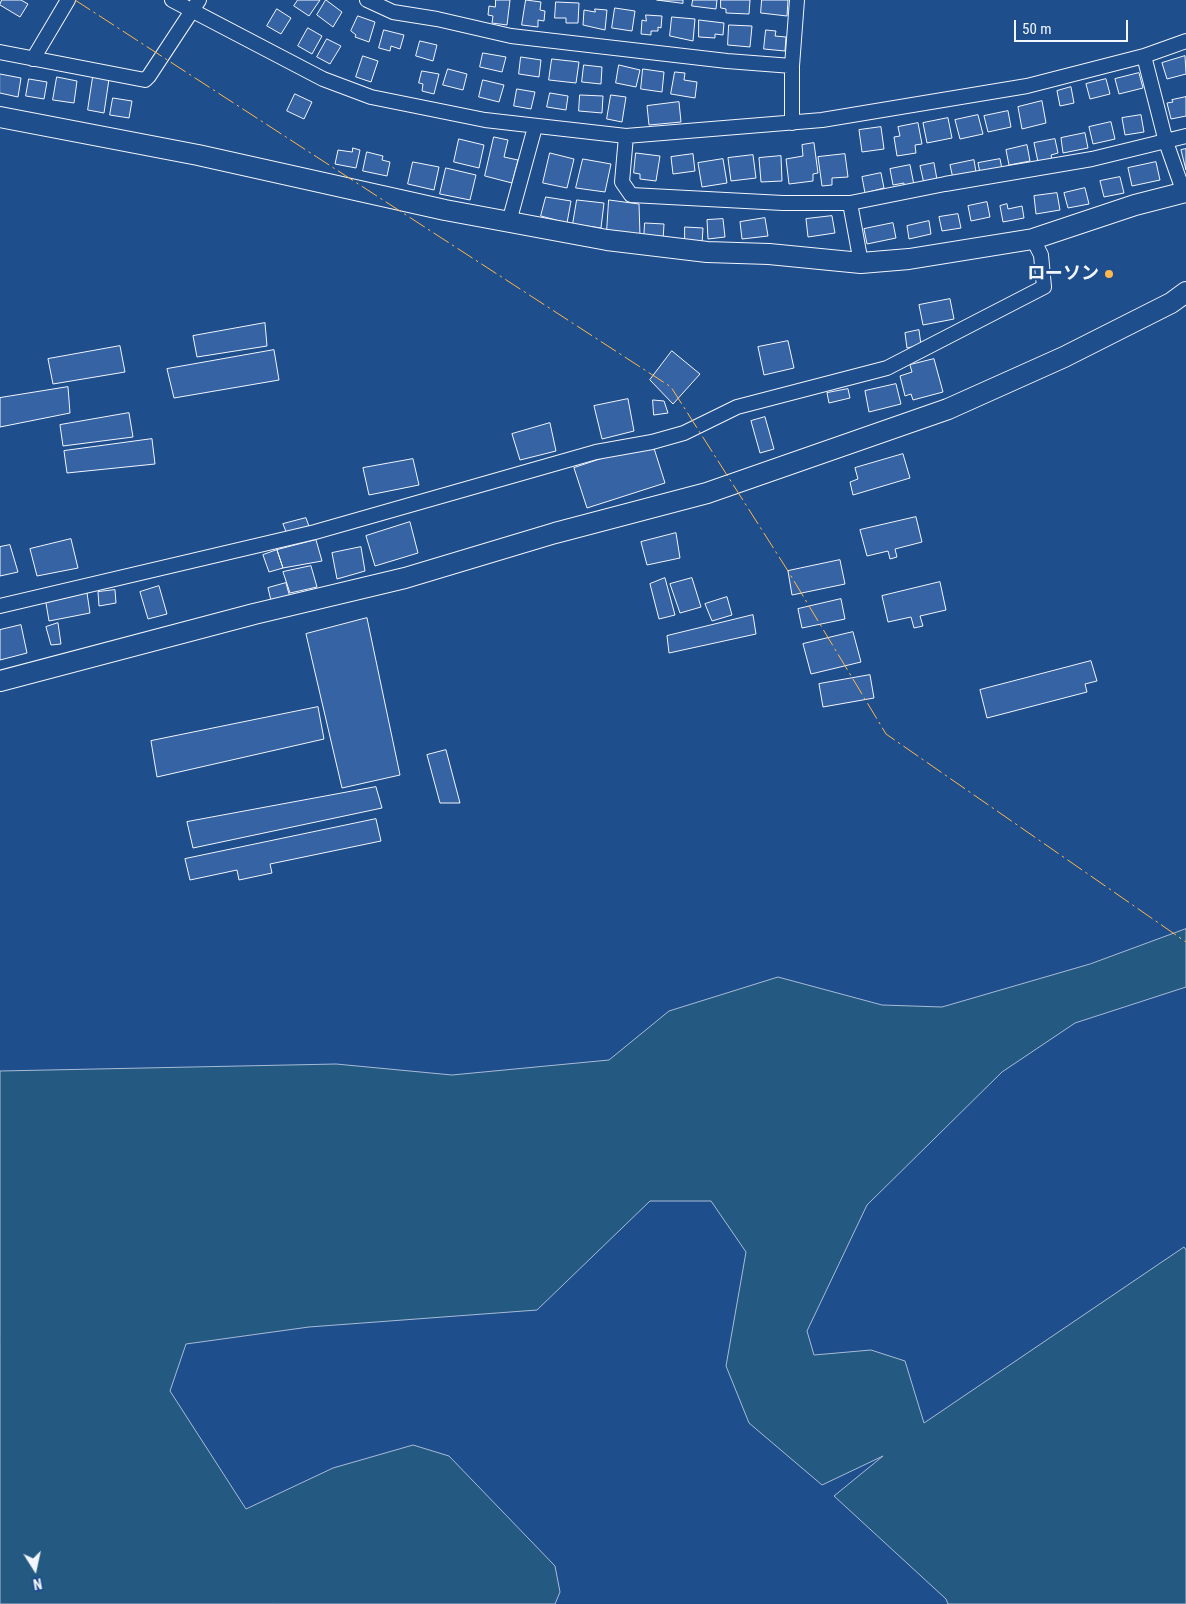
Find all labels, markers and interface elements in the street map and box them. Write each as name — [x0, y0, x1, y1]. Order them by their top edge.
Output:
scale bar — [1016, 10, 1130, 42]
text: 50 m — [1022, 20, 1052, 38]
place label: ローソン — [1027, 263, 1099, 285]
marker: ローソン — [1103, 268, 1115, 280]
north arrow — [10, 1544, 60, 1594]
text: N — [32, 1575, 43, 1592]

